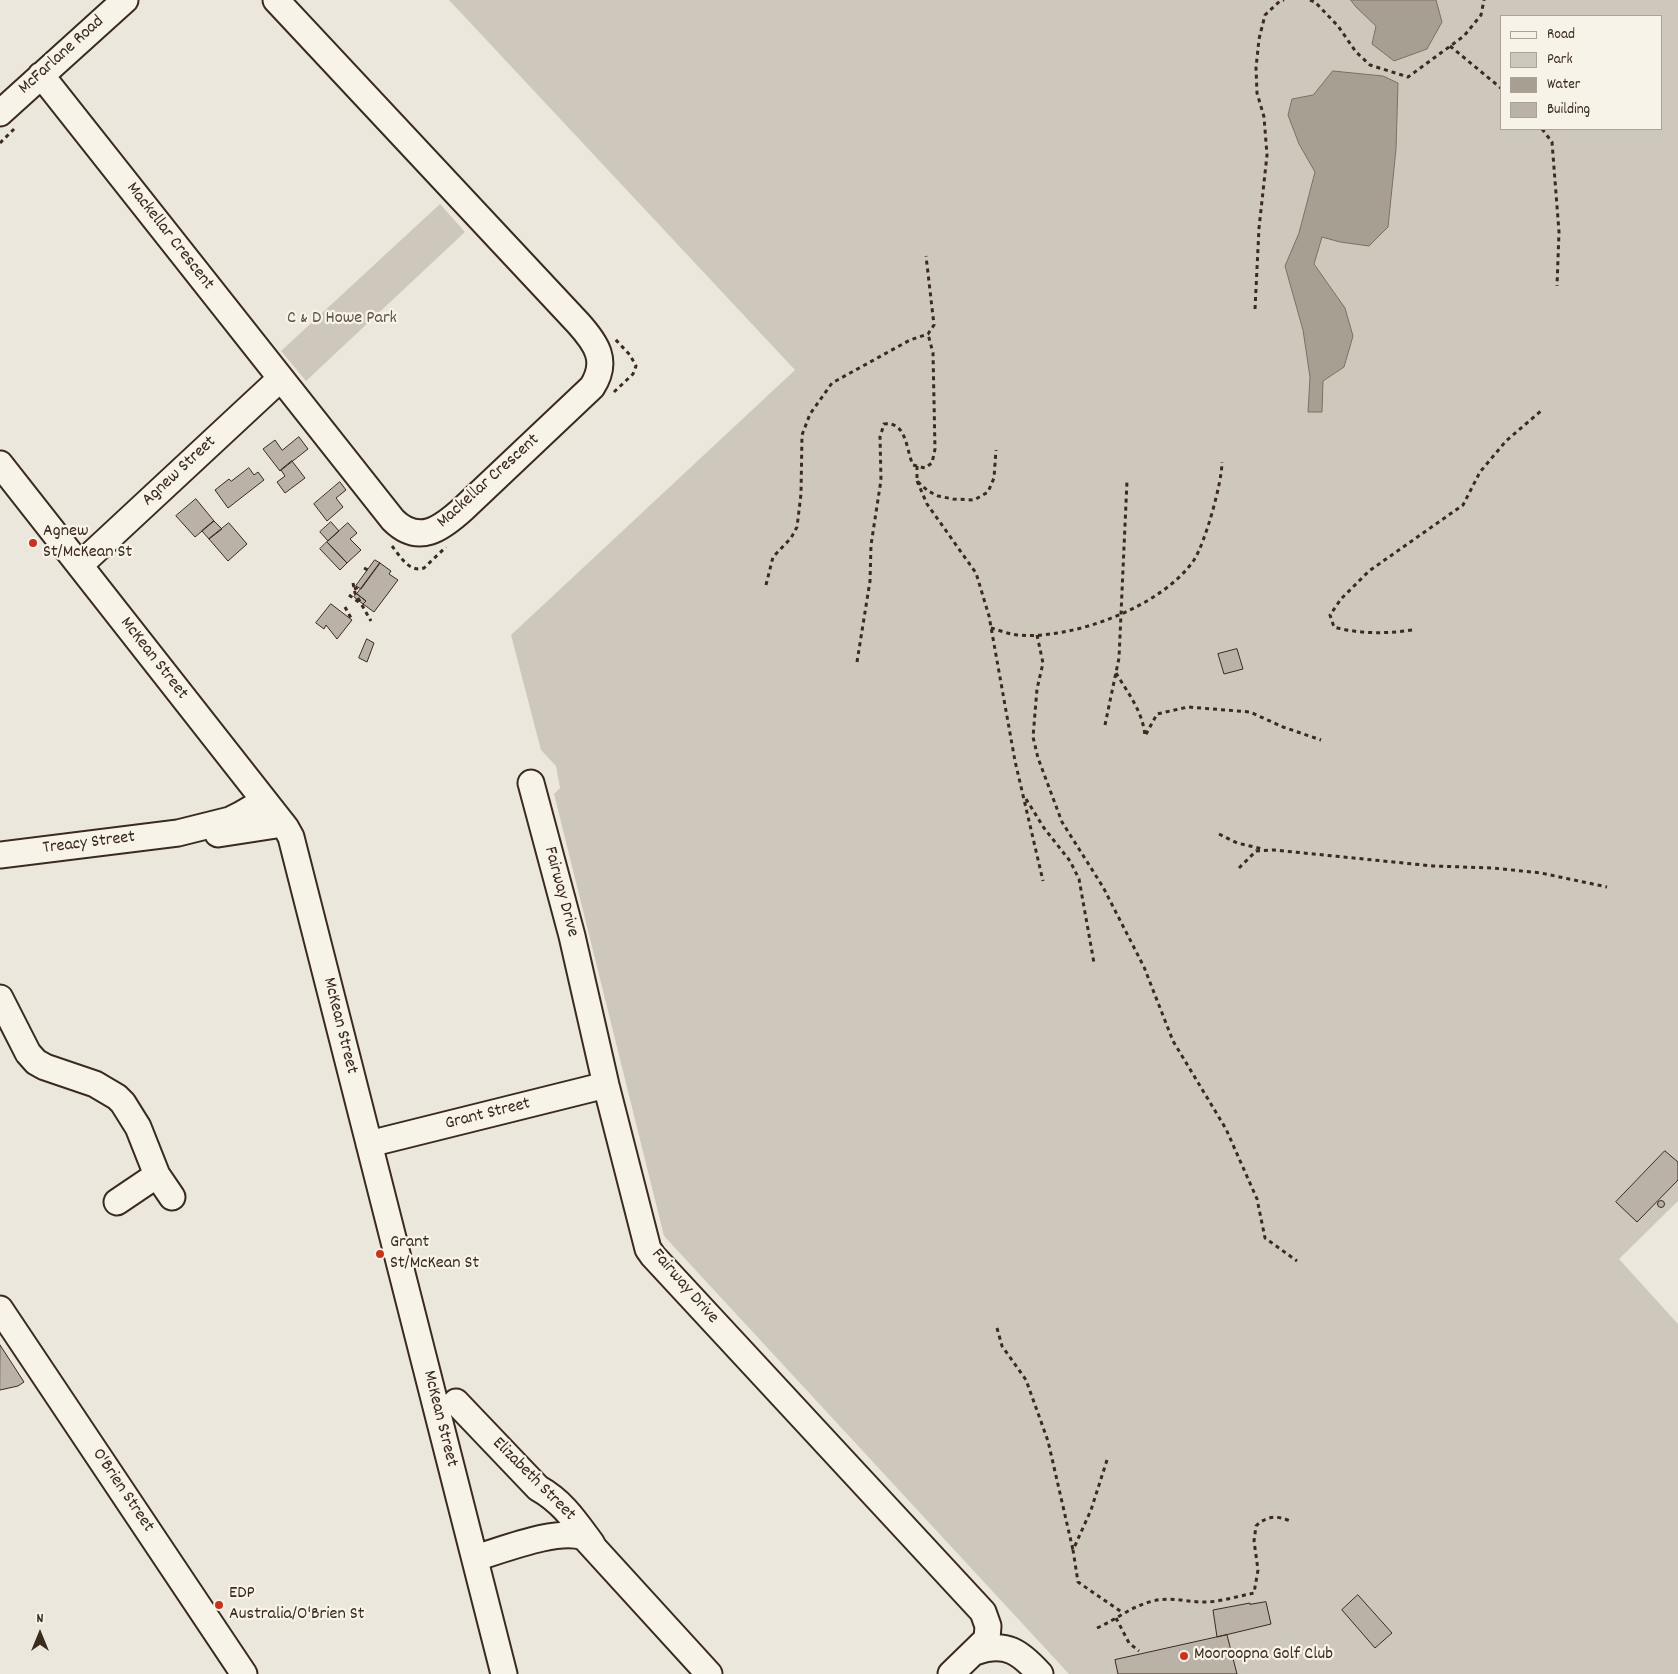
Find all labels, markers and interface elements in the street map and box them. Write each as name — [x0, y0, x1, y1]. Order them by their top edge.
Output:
street label: McFarlane Road — [15, 12, 109, 100]
legend — [1500, 15, 1663, 130]
text: Road — [1547, 24, 1575, 46]
text: Park — [1547, 49, 1573, 71]
text: Water — [1547, 74, 1580, 96]
text: Building — [1547, 99, 1590, 121]
street label: Mackellar Crescent — [120, 179, 218, 295]
park label: C & D Howe Park — [287, 309, 397, 331]
street label: Mackellar Crescent — [433, 430, 545, 534]
street label: Agnew Street — [138, 432, 222, 512]
place label: Agnew St/McKean St — [43, 522, 132, 564]
marker: Agnew St/McKean St — [27, 537, 39, 549]
street label: McKean Street — [114, 613, 192, 705]
street label: Treacy Street — [42, 828, 136, 860]
street label: Fairway Drive — [538, 844, 582, 940]
street label: McKean Street — [317, 976, 361, 1076]
street label: Grant Street — [443, 1094, 533, 1136]
place label: Grant St/McKean St — [390, 1233, 479, 1276]
street label: Fairway Drive — [645, 1245, 723, 1329]
marker: Grant St/McKean St — [374, 1248, 386, 1260]
street label: McKean Street — [417, 1369, 461, 1469]
street label: Elizabeth Street — [487, 1434, 579, 1526]
street label: O'Brien Street — [86, 1445, 158, 1537]
place label: EDP Australia/O'Brien St — [229, 1584, 364, 1626]
marker: EDP Australia/O'Brien St — [213, 1599, 225, 1611]
north arrow — [15, 1609, 65, 1659]
text: N — [37, 1609, 43, 1629]
place label: Mooroopna Golf Club — [1194, 1645, 1333, 1667]
marker: Mooroopna Golf Club — [1178, 1650, 1190, 1662]

